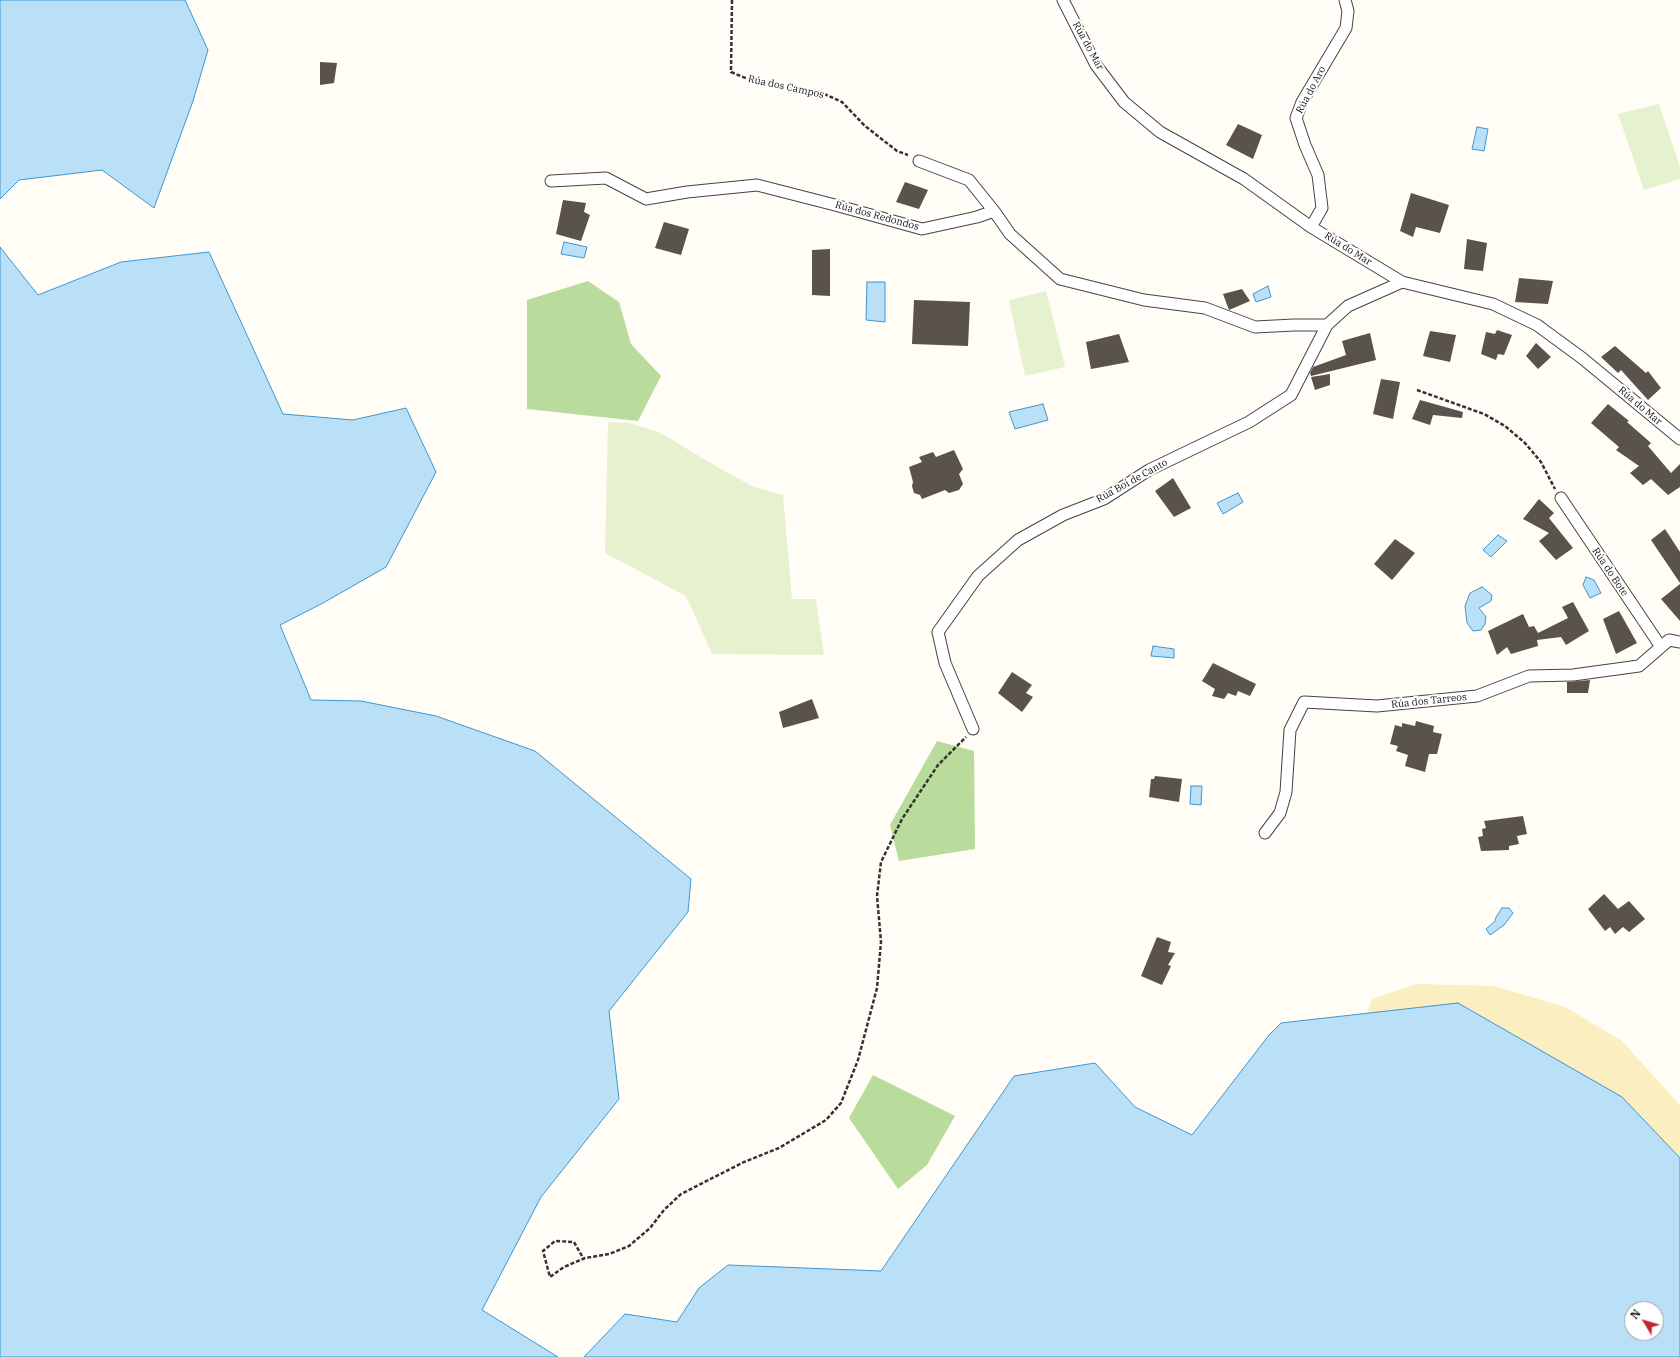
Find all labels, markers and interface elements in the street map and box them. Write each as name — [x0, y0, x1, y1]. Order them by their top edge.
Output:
street label: Rúa do Mar — [1070, 20, 1106, 72]
street label: Rúa do Aro — [1294, 64, 1328, 116]
street label: Rúa dos Campos — [747, 73, 825, 101]
street label: Rúa dos Redondos — [834, 199, 920, 233]
street label: Rúa do Mar — [1322, 230, 1374, 268]
street label: Rúa do Mar — [1616, 384, 1664, 428]
street label: Rúa Boi de Canto — [1094, 456, 1170, 506]
street label: Rúa do Bote — [1589, 545, 1631, 599]
street label: Rúa dos Tarreos — [1391, 691, 1467, 711]
north arrow — [1624, 1301, 1664, 1341]
text: N — [1627, 1306, 1644, 1322]

